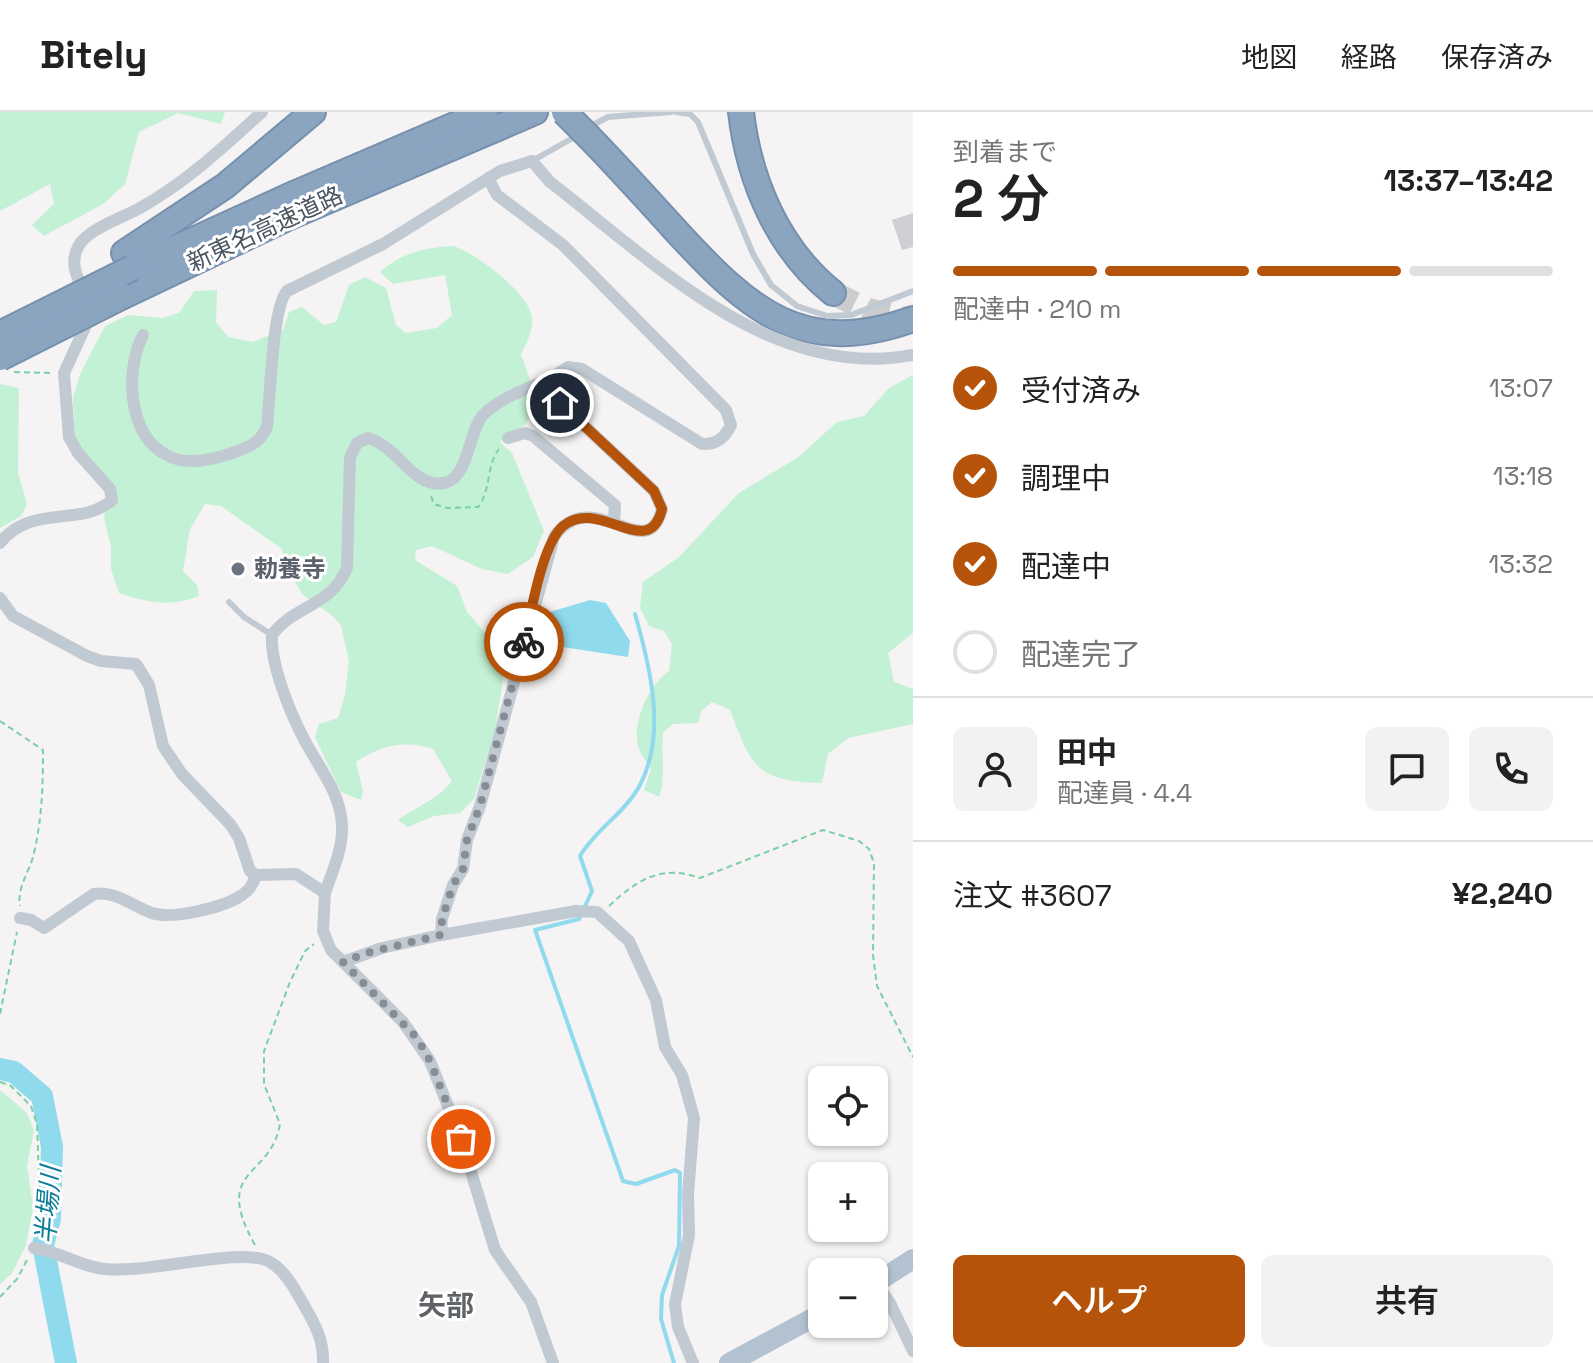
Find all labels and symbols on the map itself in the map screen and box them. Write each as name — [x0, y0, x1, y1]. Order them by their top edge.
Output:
street label: 新東名高速道路 — [182, 179, 347, 278]
pin — [526, 369, 594, 437]
place label: 勅養寺 — [254, 553, 326, 584]
marker: 勅養寺 — [229, 560, 247, 578]
courier — [484, 602, 564, 682]
pin — [427, 1105, 495, 1173]
water label: 半場川 — [28, 1162, 68, 1245]
district label: 矢部 — [418, 1287, 474, 1323]

